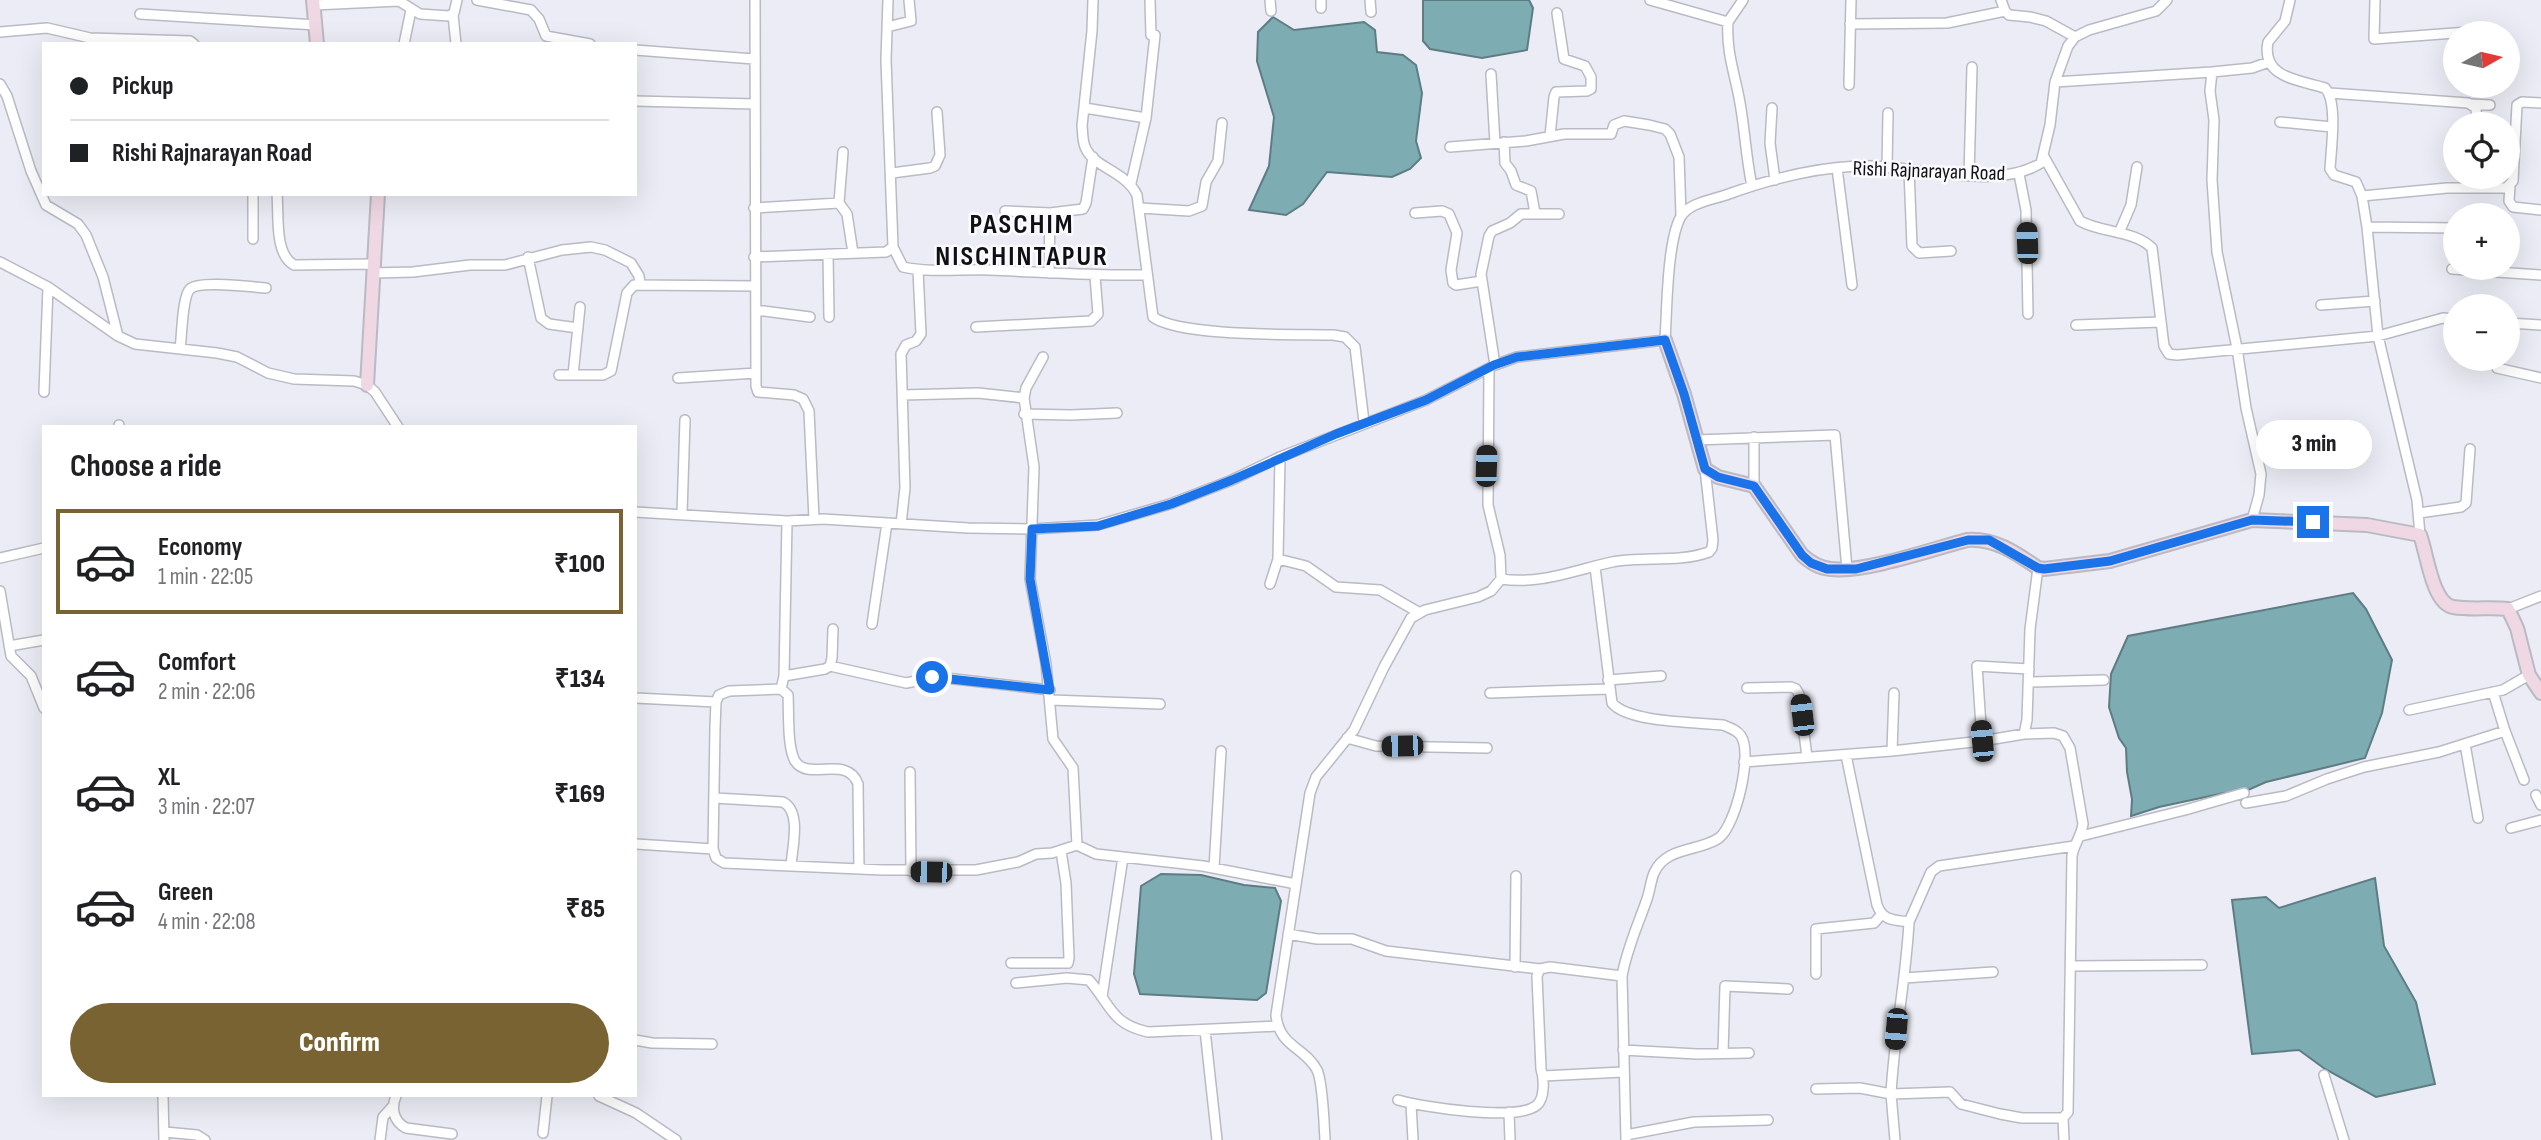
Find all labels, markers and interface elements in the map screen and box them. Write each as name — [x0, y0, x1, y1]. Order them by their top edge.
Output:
north arrow — [2443, 21, 2520, 98]
map controls — [2443, 21, 2520, 371]
text: Pickup — [112, 71, 174, 102]
button: locate — [2443, 112, 2520, 189]
text: Rishi Rajnarayan Road — [112, 138, 312, 169]
street label: Rishi Rajnarayan Road — [1852, 156, 2006, 186]
button: + — [2443, 203, 2520, 280]
district label: PASCHIM NISCHINTAPUR — [935, 208, 1109, 273]
car — [2016, 222, 2039, 264]
button: − — [2443, 294, 2520, 371]
callout: 3 min — [2255, 420, 2371, 470]
text: 3 min — [2292, 430, 2336, 458]
car — [1475, 445, 1498, 487]
text: Choose a ride — [70, 447, 222, 486]
route end — [2297, 506, 2329, 538]
icon: car — [74, 530, 137, 593]
text: Economy — [158, 532, 242, 563]
text: ₹100 — [554, 549, 605, 580]
text: 1 min · 22:05 — [158, 563, 253, 591]
icon: car — [74, 645, 137, 708]
text: Comfort — [158, 647, 236, 678]
route start — [916, 661, 948, 693]
text: ₹134 — [555, 664, 605, 695]
text: 2 min · 22:06 — [158, 678, 256, 706]
car — [1790, 693, 1815, 737]
car — [1970, 719, 1995, 763]
car — [1381, 735, 1424, 757]
icon: car — [74, 760, 137, 823]
text: XL — [158, 762, 180, 793]
text: ₹169 — [554, 779, 605, 810]
text: 3 min · 22:07 — [158, 793, 255, 821]
car — [910, 861, 953, 883]
icon: car — [74, 875, 137, 938]
text: Green — [158, 877, 213, 908]
text: ₹85 — [566, 894, 605, 925]
text: 4 min · 22:08 — [158, 908, 256, 936]
button: Confirm — [70, 1003, 609, 1083]
car — [1884, 1007, 1909, 1051]

